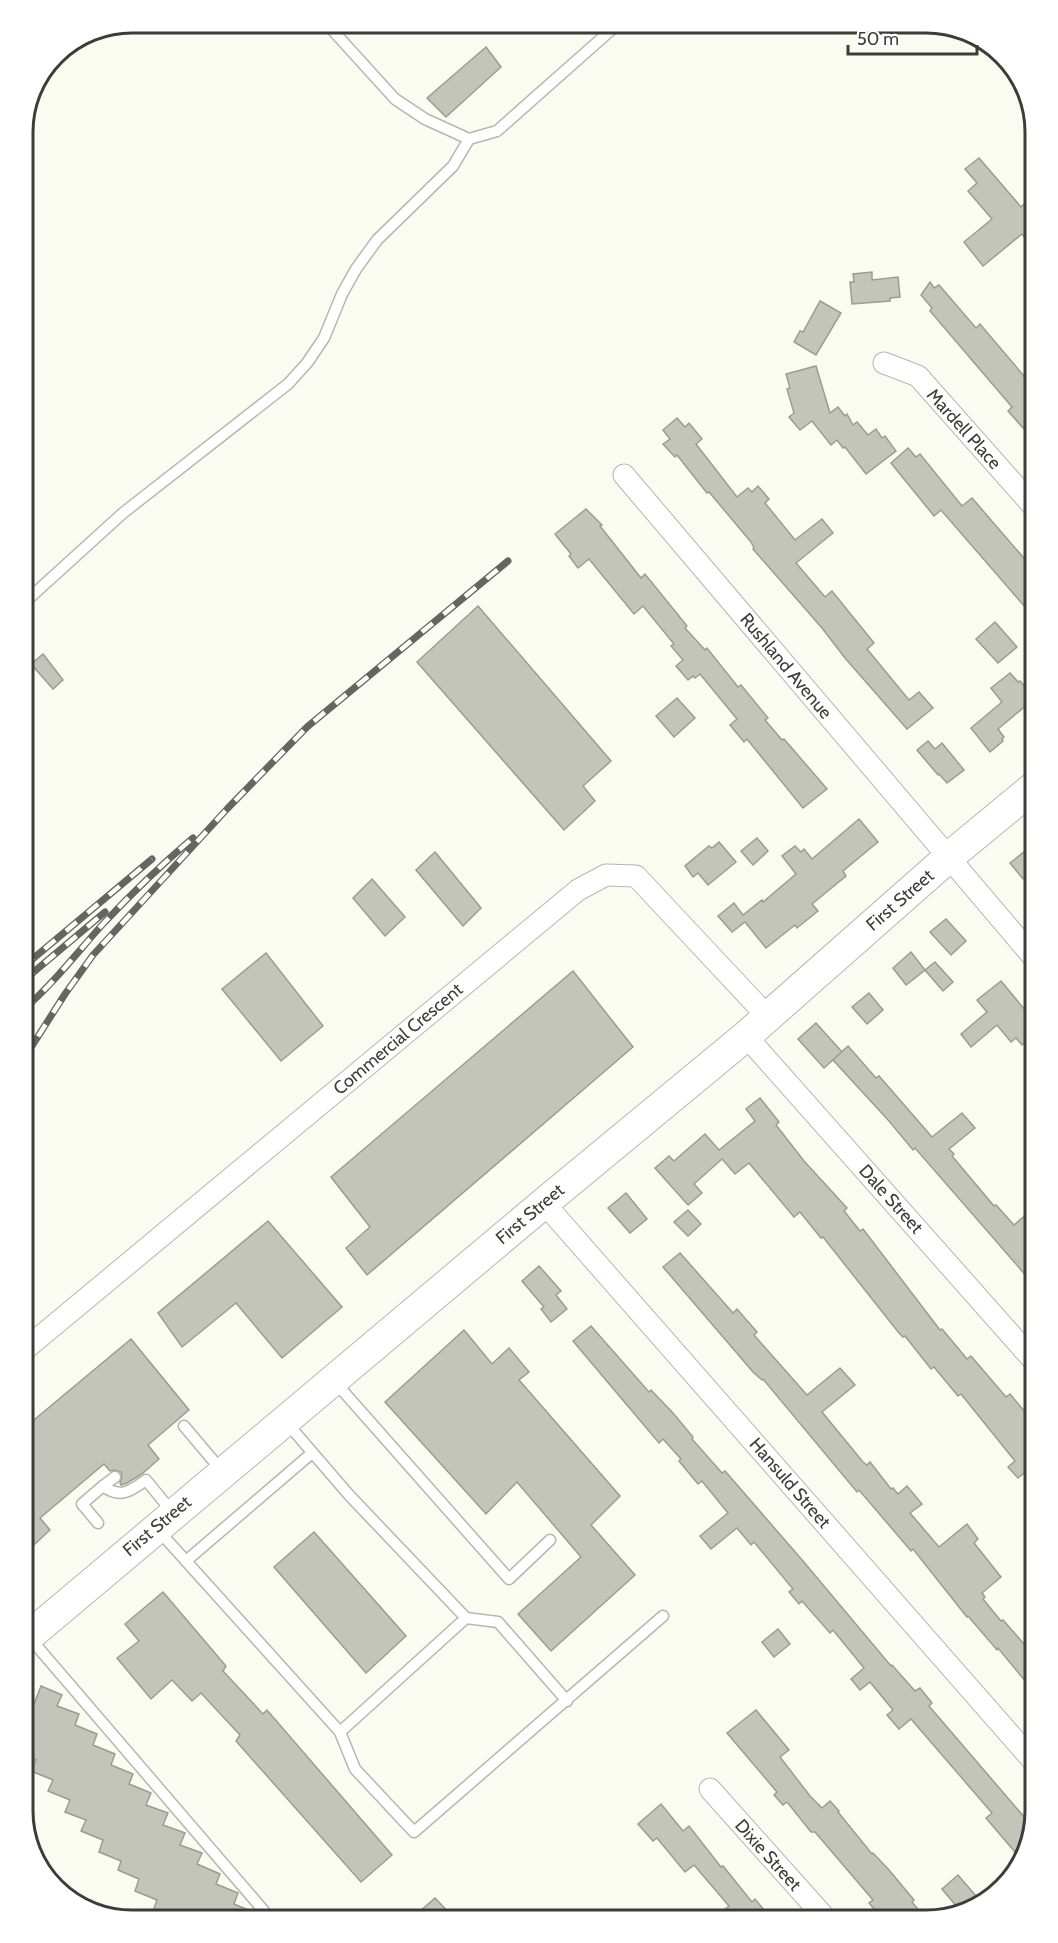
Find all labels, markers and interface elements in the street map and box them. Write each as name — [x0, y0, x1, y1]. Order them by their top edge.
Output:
scale bar — [848, 18, 977, 56]
text: 50 m — [857, 28, 899, 50]
street label: Mardell Place — [922, 384, 1006, 474]
street label: Rushland Avenue — [735, 609, 837, 723]
street label: First Street — [862, 865, 938, 935]
street label: Commercial Crescent — [329, 978, 467, 1100]
street label: Dale Street — [854, 1160, 928, 1238]
street label: First Street — [491, 1179, 569, 1249]
street label: Hansuld Street — [745, 1433, 835, 1533]
street label: First Street — [118, 1491, 196, 1561]
street label: Dixie Street — [730, 1815, 806, 1895]

